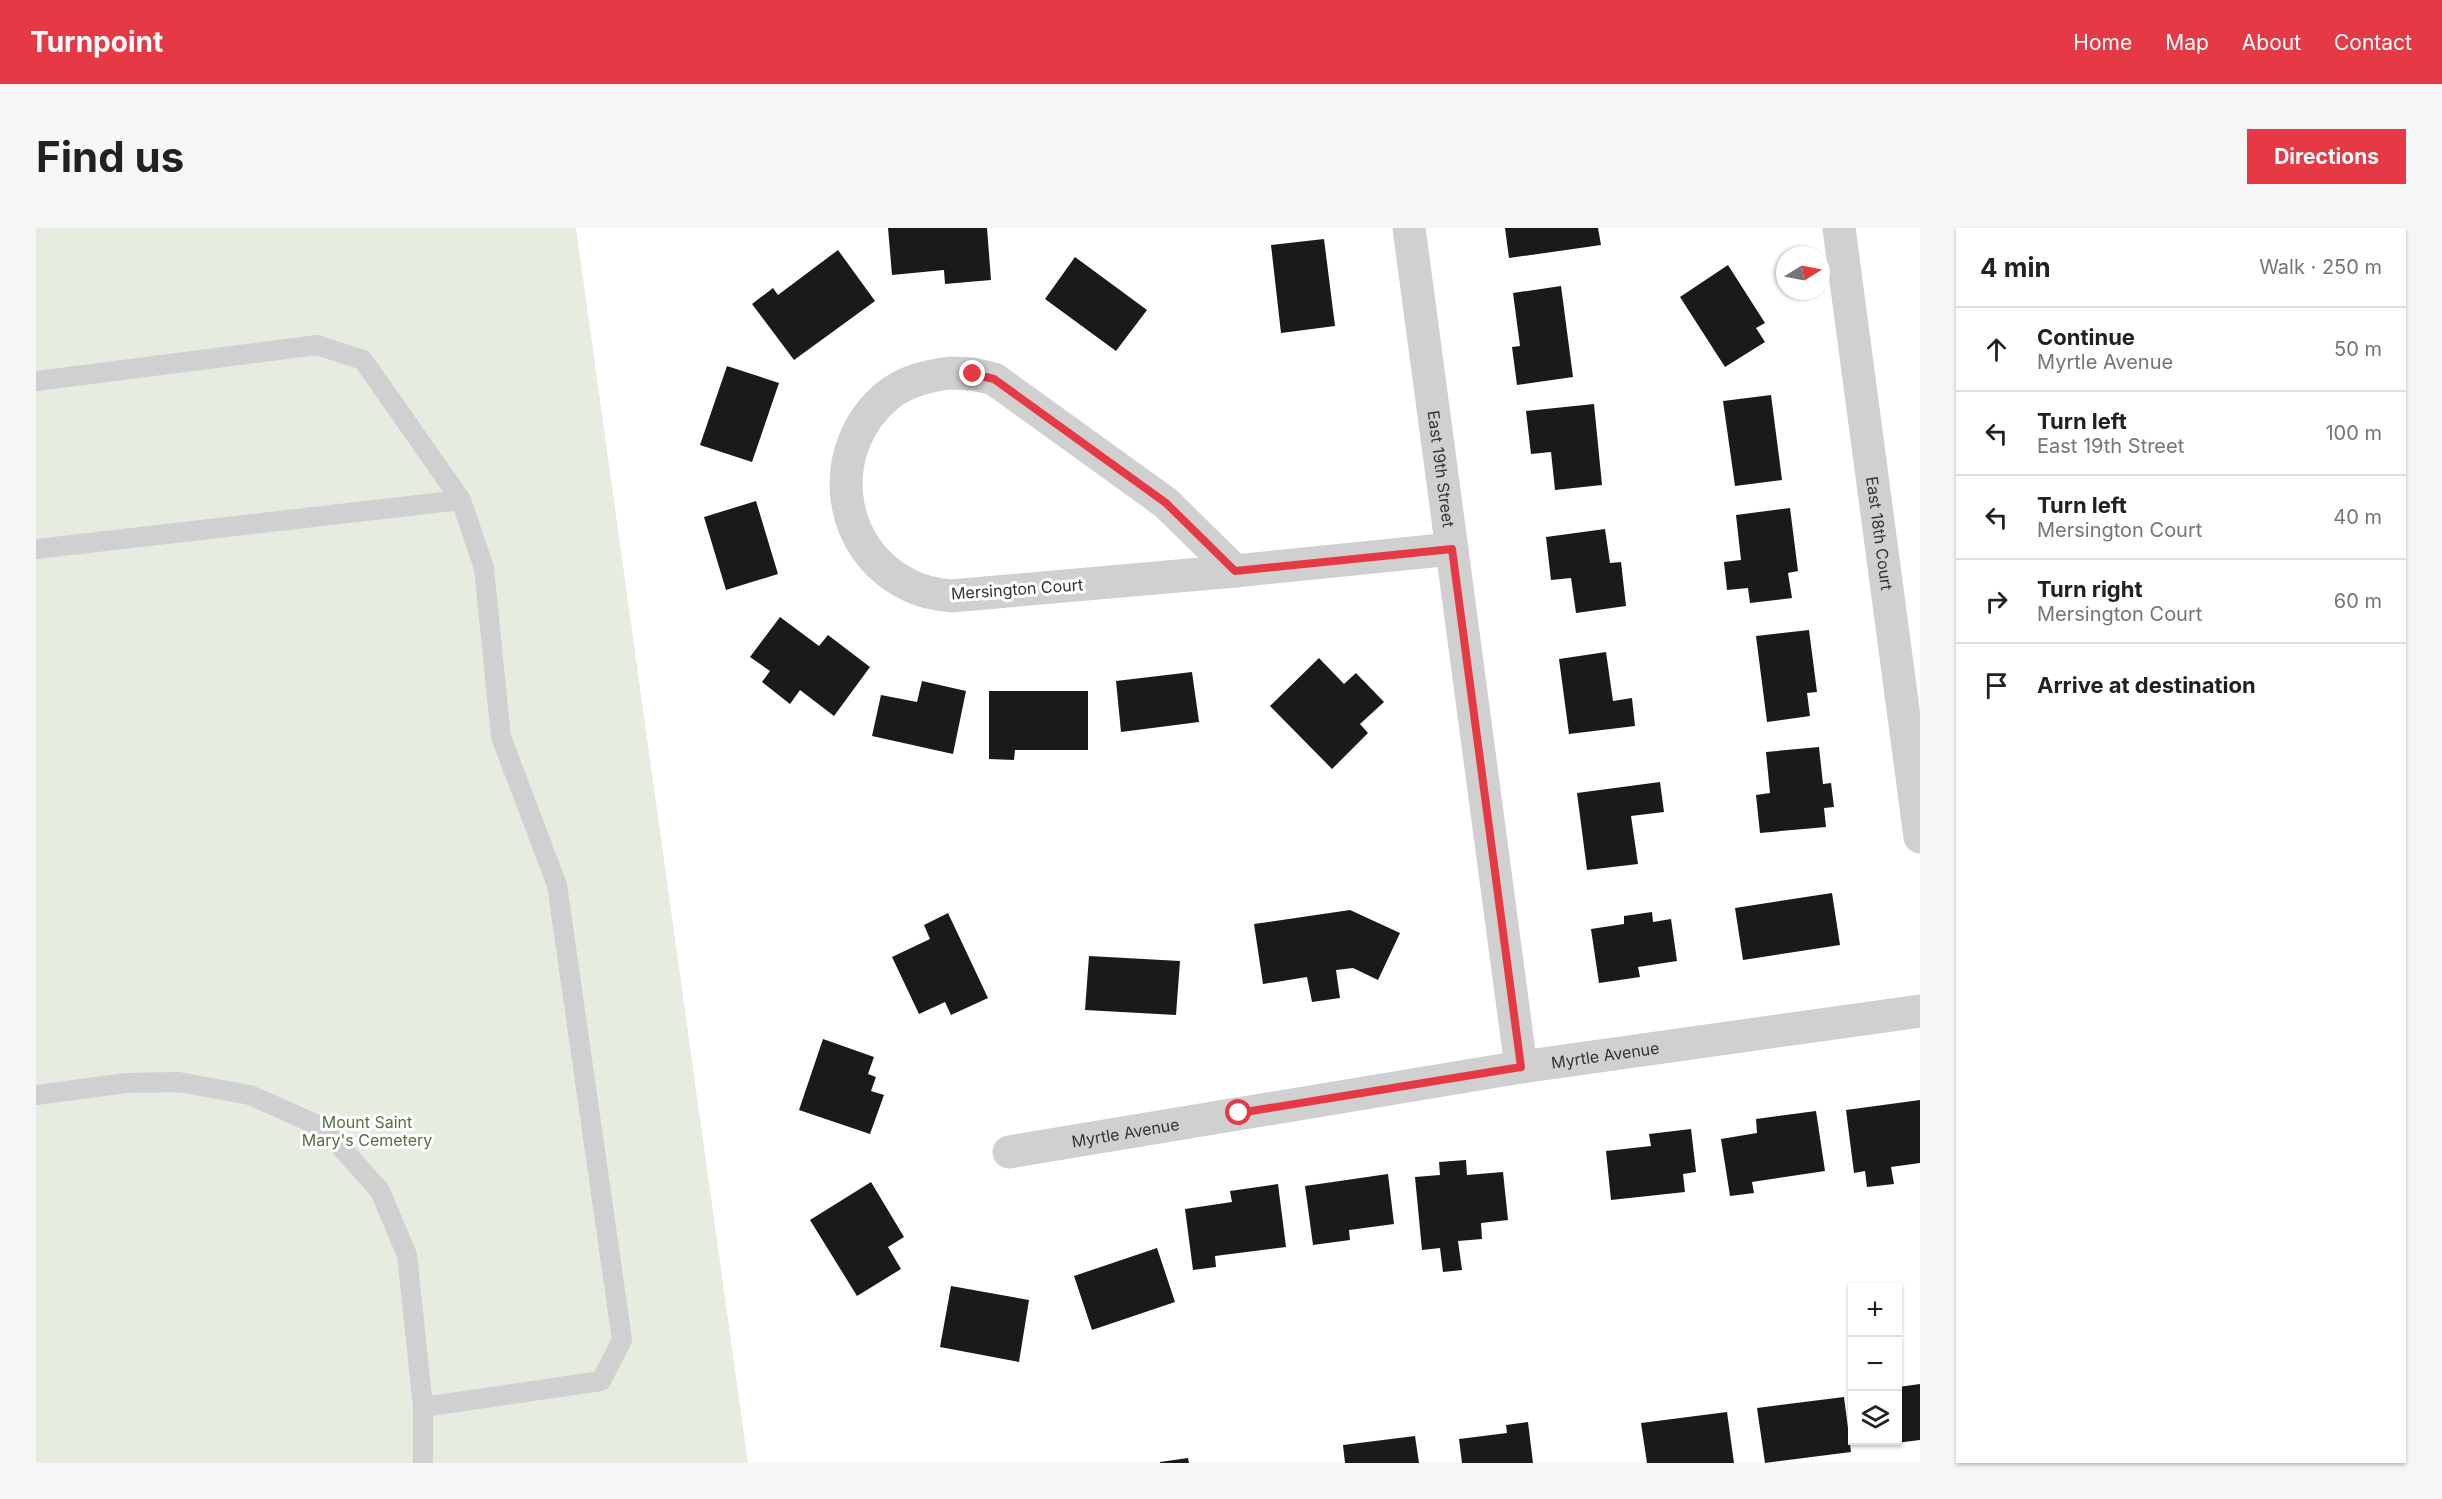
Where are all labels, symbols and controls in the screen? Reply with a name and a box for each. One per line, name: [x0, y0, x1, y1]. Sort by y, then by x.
text: Turnpoint: [30, 25, 163, 59]
text: Home: [2073, 30, 2132, 55]
text: Map: [2165, 30, 2209, 55]
text: About: [2242, 30, 2301, 55]
text: Contact: [2334, 30, 2412, 55]
button: Directions: [2247, 129, 2406, 184]
text: Find us: [36, 131, 184, 182]
north arrow: [1776, 246, 1830, 300]
text: 4 min: [1980, 252, 2051, 283]
text: Walk · 250 m: [2259, 255, 2382, 279]
text: Continue: [2037, 324, 2135, 350]
icon: ahead: [1980, 333, 2013, 366]
text: 50 m: [2334, 337, 2382, 361]
text: Myrtle Avenue: [2037, 350, 2173, 374]
route end: [959, 360, 985, 386]
text: Turn left: [2037, 408, 2127, 434]
street label: East 19th Street: [1423, 409, 1459, 529]
icon: left: [1980, 417, 2013, 450]
text: 100 m: [2325, 421, 2382, 445]
text: East 19th Street: [2037, 434, 2184, 458]
street label: East 18th Court: [1862, 475, 1897, 591]
text: Turn left: [2037, 492, 2127, 518]
icon: left: [1980, 501, 2013, 534]
text: 40 m: [2333, 505, 2382, 529]
text: Mersington Court: [2037, 518, 2202, 542]
street label: Mersington Court: [950, 574, 1084, 604]
text: Turn right: [2037, 576, 2143, 602]
icon: right: [1980, 585, 2013, 618]
text: 60 m: [2334, 589, 2382, 613]
text: Mersington Court: [2037, 602, 2202, 626]
icon: arrive: [1980, 669, 2013, 702]
text: Arrive at destination: [2037, 672, 2256, 698]
street label: Myrtle Avenue: [1550, 1038, 1661, 1073]
route start: [1225, 1099, 1251, 1125]
park label: Mount Saint Mary's Cemetery: [302, 1112, 432, 1150]
street label: Myrtle Avenue: [1070, 1114, 1181, 1151]
map controls: [1848, 1283, 1902, 1445]
button: +: [1848, 1283, 1902, 1337]
button: −: [1848, 1337, 1902, 1391]
button: layers: [1848, 1391, 1902, 1445]

